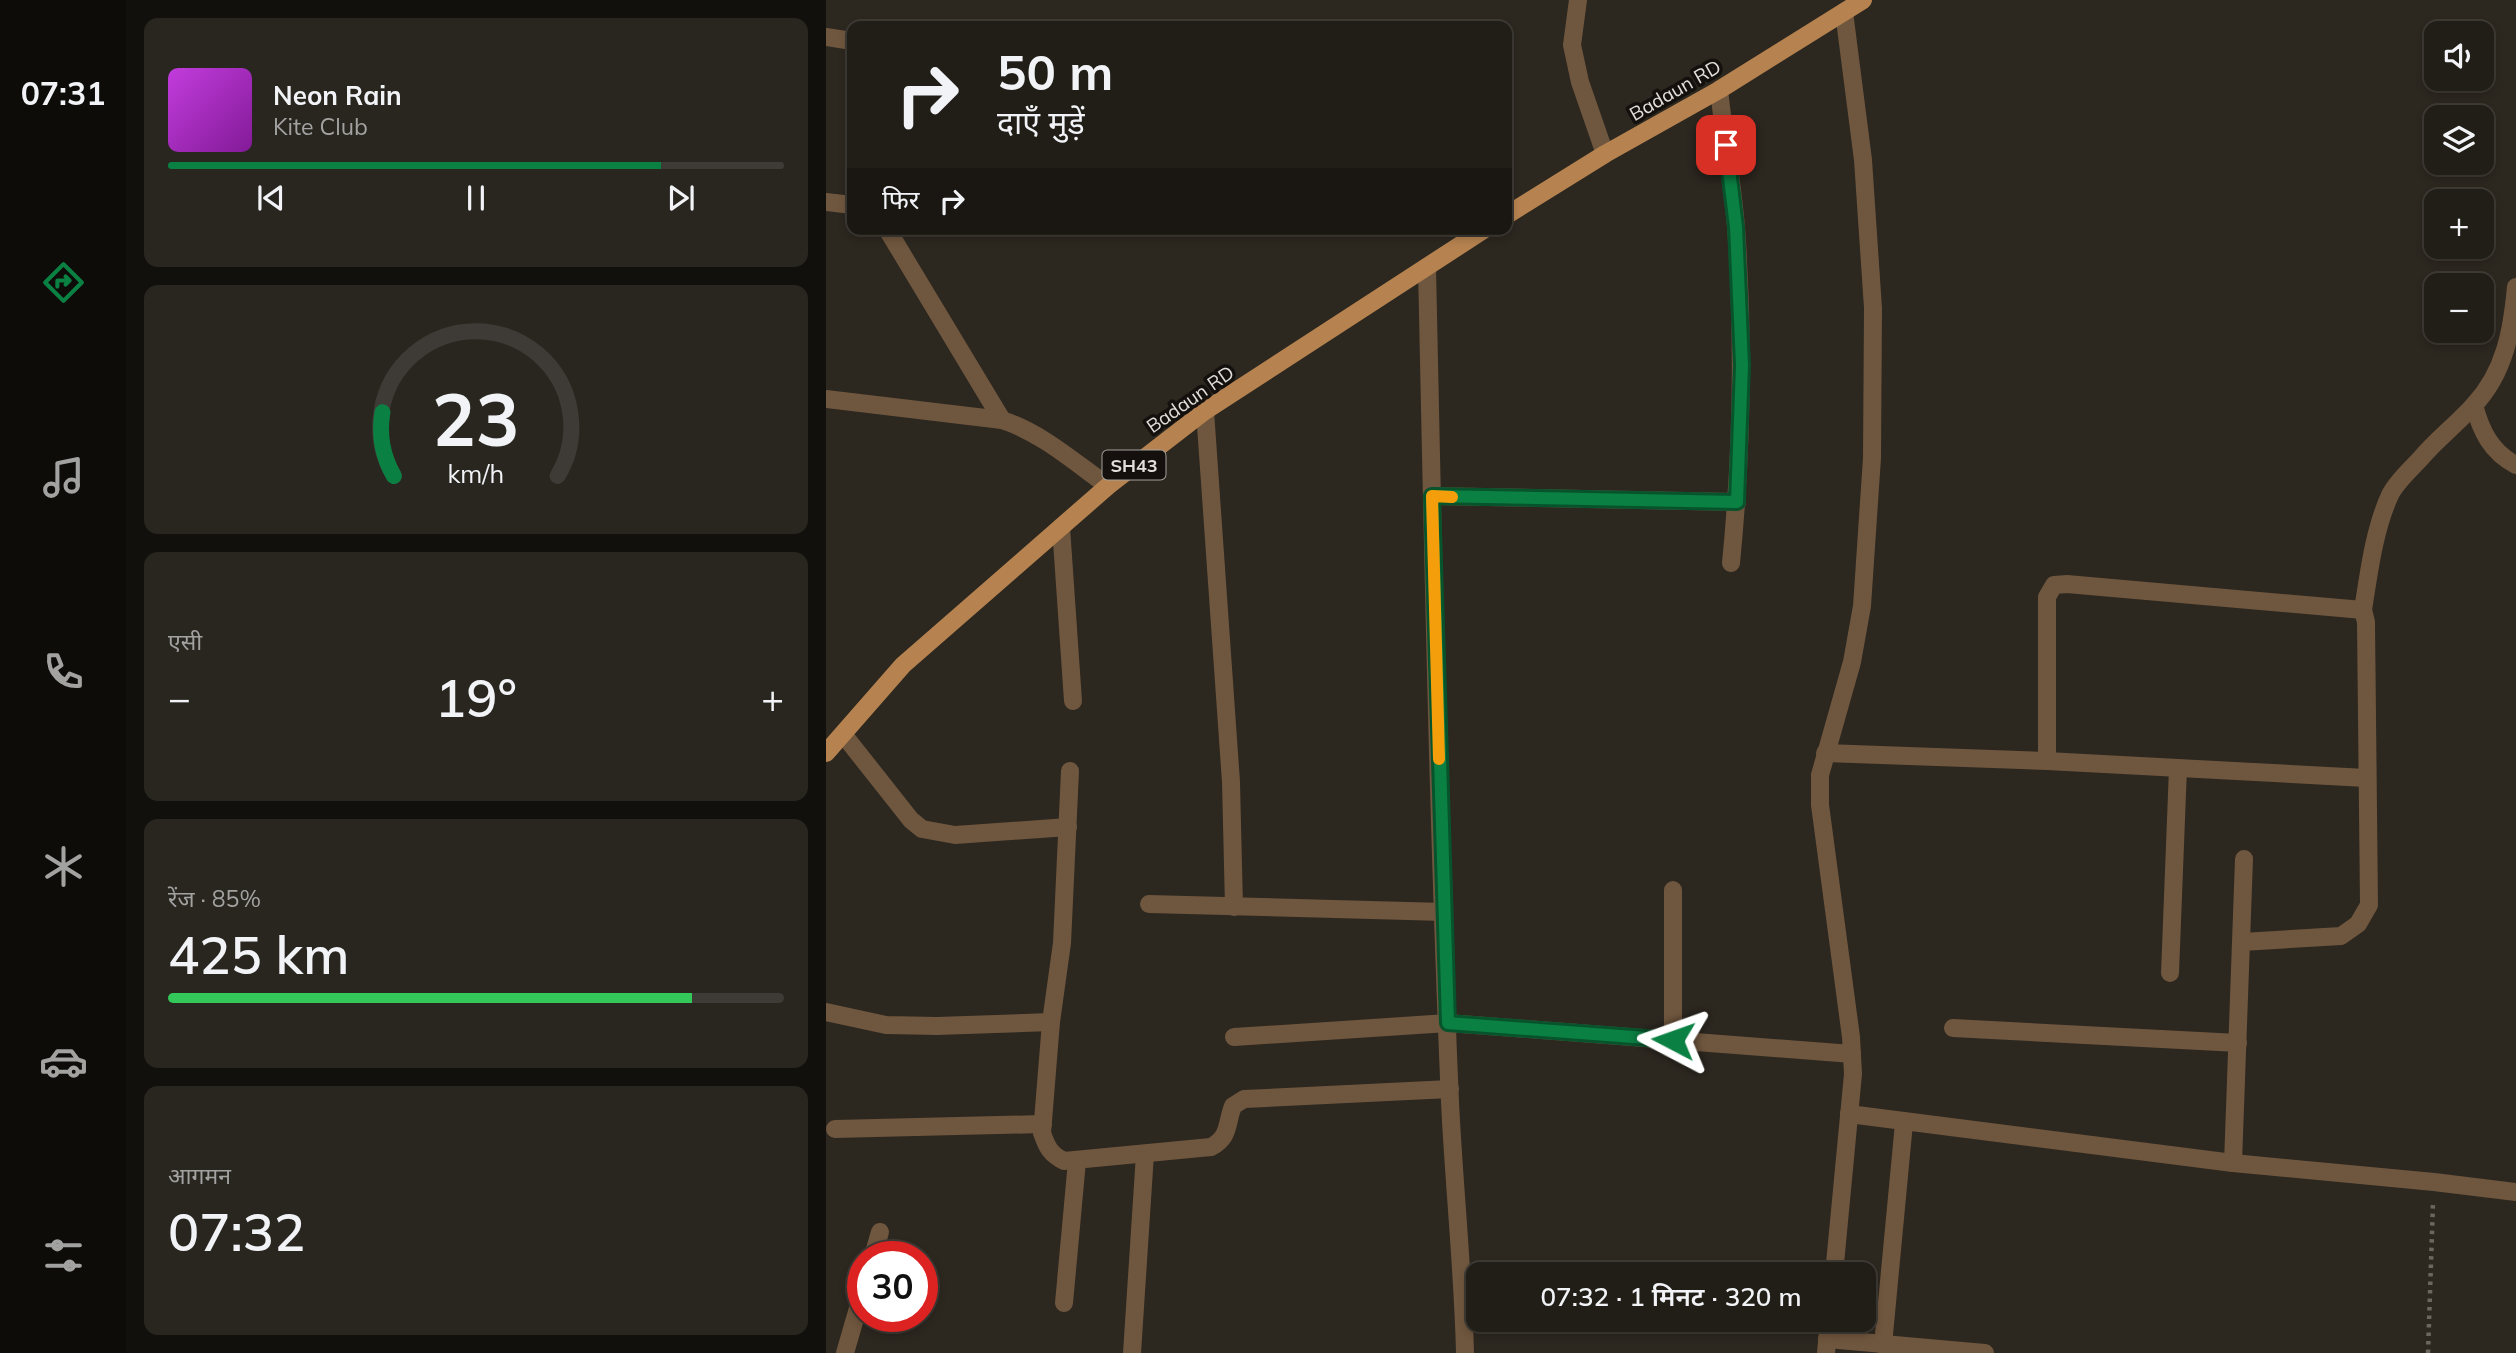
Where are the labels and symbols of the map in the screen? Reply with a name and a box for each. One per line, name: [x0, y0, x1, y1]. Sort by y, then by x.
street label: Badaun RD: [1625, 54, 1725, 126]
pin: [1696, 115, 1756, 175]
street label: Badaun RD: [1142, 360, 1238, 438]
road number: SH43: [1102, 450, 1166, 480]
position arrow: [1636, 1003, 1710, 1077]
speed limit sign: 30: [847, 1241, 938, 1332]

